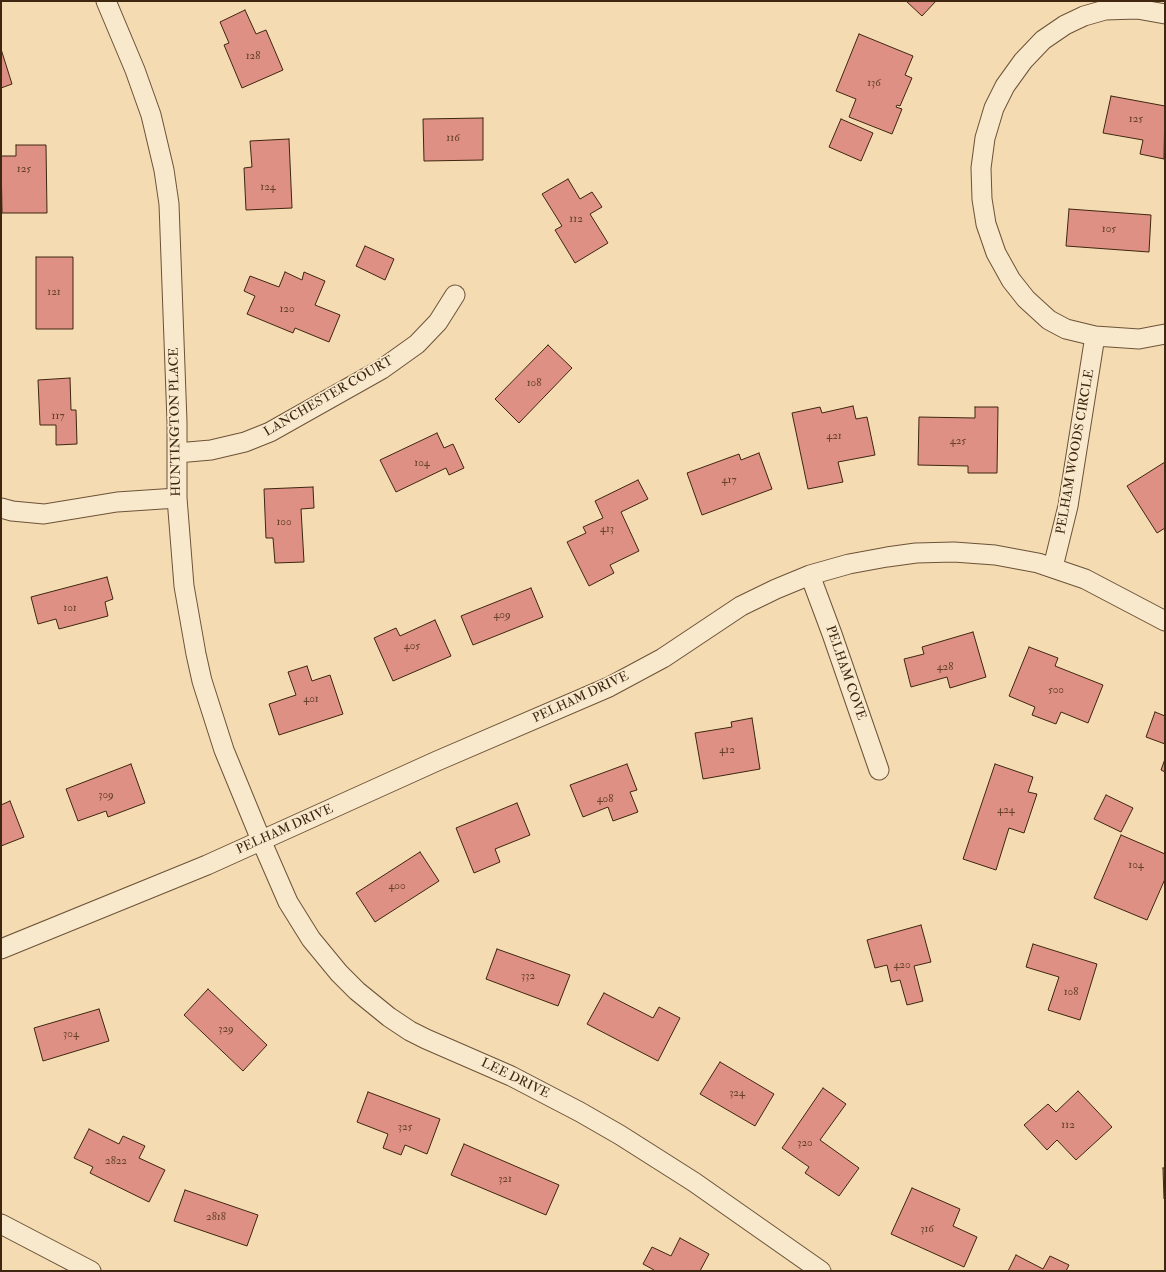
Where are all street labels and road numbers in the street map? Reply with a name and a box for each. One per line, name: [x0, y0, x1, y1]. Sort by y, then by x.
street label: HUNTINGTON PLACE: [167, 347, 185, 497]
street label: LANCHESTER COURT: [262, 354, 396, 440]
street label: PELHAM WOODS CIRCLE: [1054, 368, 1098, 536]
street label: PELHAM COVE: [822, 624, 868, 722]
street label: PELHAM DRIVE: [531, 669, 631, 727]
street label: PELHAM DRIVE: [234, 802, 336, 858]
street label: LEE DRIVE: [478, 1056, 552, 1102]

